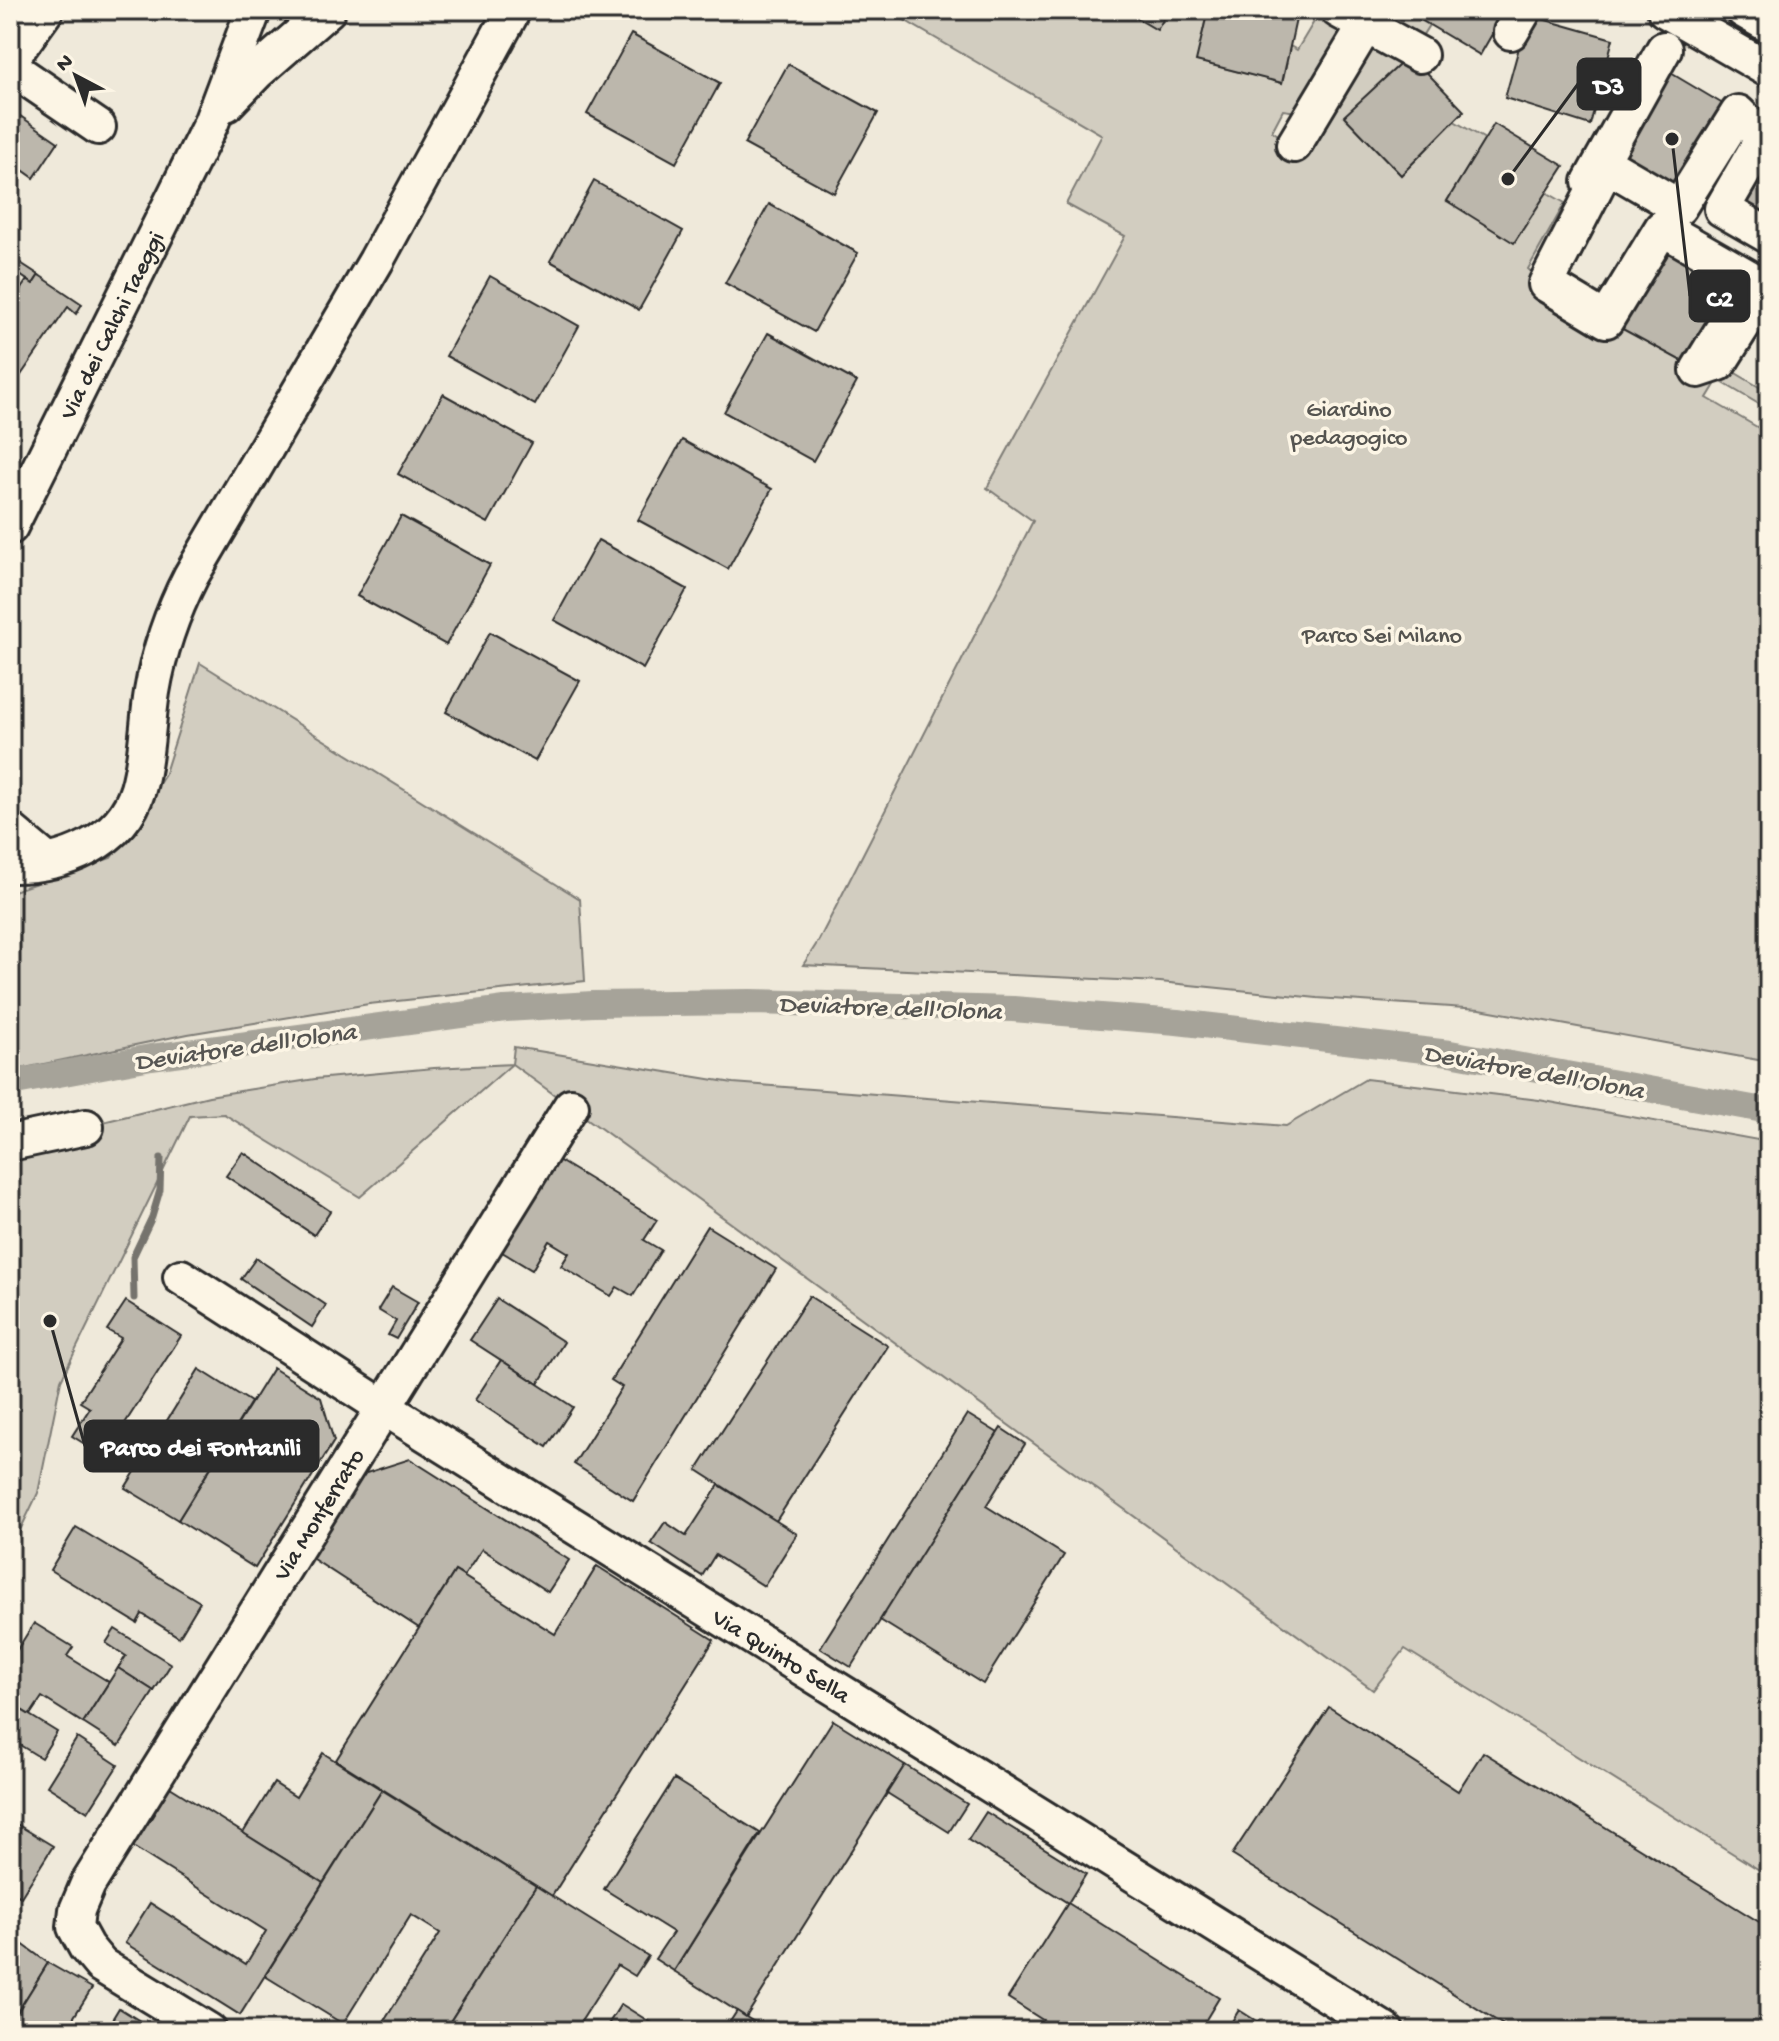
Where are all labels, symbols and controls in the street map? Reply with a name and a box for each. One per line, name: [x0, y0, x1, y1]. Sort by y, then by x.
north arrow: [36, 36, 116, 116]
text: N: [52, 49, 79, 78]
callout: D3: [1578, 59, 1640, 109]
text: D3: [1592, 74, 1624, 105]
street label: Via dei Calchi Taeggi: [55, 228, 173, 426]
callout: C2: [1690, 271, 1749, 321]
text: C2: [1707, 286, 1734, 317]
park label: Giardino pedagogico: [1289, 397, 1408, 454]
park label: Parco Sei Milano: [1301, 623, 1462, 652]
water label: Deviatore dell'Olona: [778, 991, 1003, 1030]
water label: Deviatore dell'Olona: [133, 1018, 360, 1080]
water label: Deviatore dell'Olona: [1421, 1040, 1647, 1109]
callout: Parco dei Fontanili: [85, 1421, 318, 1471]
text: Parco dei Fontanili: [99, 1435, 301, 1466]
street label: Via Monferrato: [268, 1444, 373, 1588]
street label: Via Quinto Sella: [705, 1604, 855, 1712]

